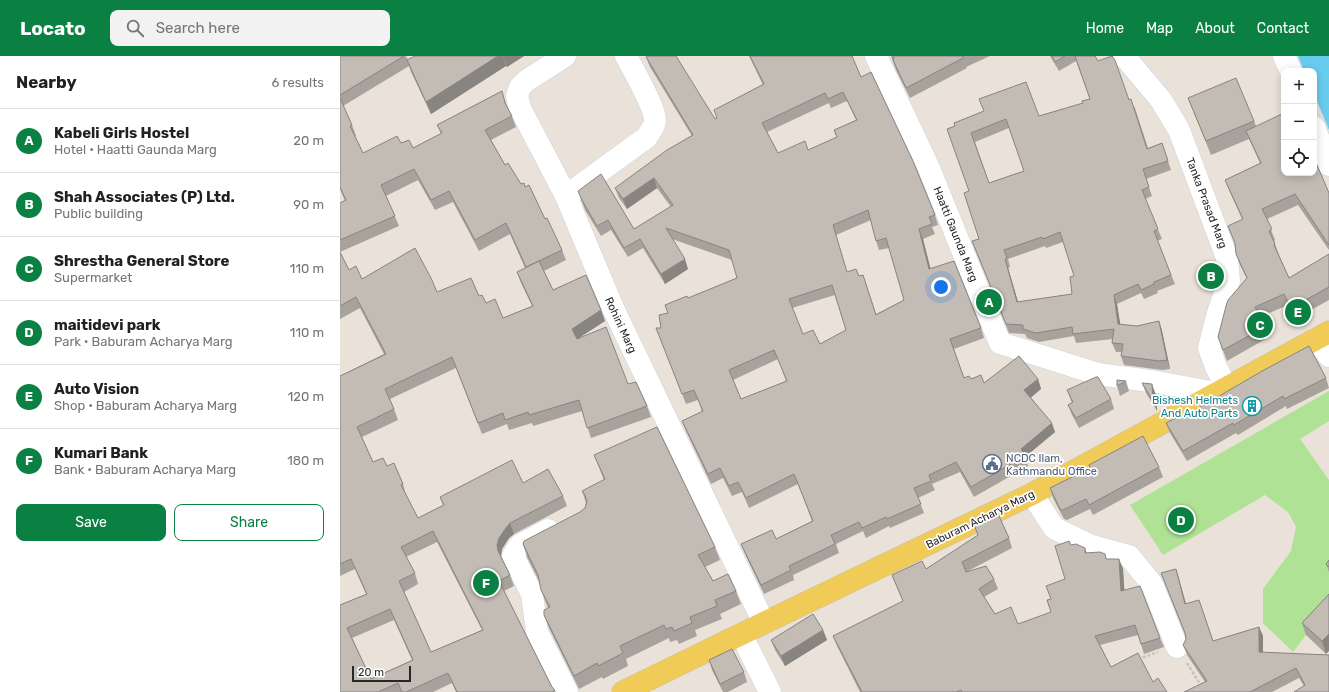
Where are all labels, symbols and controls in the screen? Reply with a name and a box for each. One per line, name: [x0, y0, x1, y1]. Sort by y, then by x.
search box: [110, 10, 390, 46]
text: Locato: [20, 17, 86, 40]
icon: search: [124, 17, 146, 39]
text: Search here: [156, 19, 240, 37]
text: Home: [1086, 20, 1124, 37]
text: Map: [1146, 20, 1173, 37]
text: About: [1195, 20, 1235, 37]
text: Contact: [1257, 20, 1309, 37]
map controls: [1281, 68, 1317, 176]
button: +: [1281, 68, 1317, 104]
text: Nearby: [16, 72, 77, 92]
text: 6 results: [272, 75, 324, 90]
button: −: [1281, 104, 1317, 140]
text: Kabeli Girls Hostel: [54, 124, 189, 142]
text: A: [24, 133, 34, 148]
text: 20 m: [293, 133, 324, 148]
button: locate: [1281, 140, 1317, 176]
text: Hotel · Haatti Gaunda Marg: [54, 142, 217, 157]
street label: Tanka Prasad Marg: [1183, 156, 1230, 250]
street label: Haatti Gaunda Marg: [930, 185, 981, 284]
text: Shah Associates (P) Ltd.: [54, 188, 235, 206]
text: B: [24, 197, 34, 212]
text: 90 m: [293, 197, 324, 212]
text: Public building: [54, 206, 143, 221]
text: Shrestha General Store: [54, 252, 229, 270]
text: C: [24, 261, 34, 276]
text: 110 m: [290, 261, 324, 276]
pin: B: [1198, 261, 1224, 291]
text: Supermarket: [54, 270, 132, 285]
your location: [931, 277, 951, 297]
pin: A: [976, 287, 1002, 317]
street label: Rohini Marg: [602, 295, 639, 355]
pin: E: [1285, 297, 1311, 327]
pin: C: [1247, 310, 1273, 340]
text: maitidevi park: [54, 316, 161, 334]
text: D: [24, 325, 34, 340]
text: 110 m: [290, 325, 324, 340]
text: Park · Baburam Acharya Marg: [54, 334, 233, 349]
text: Auto Vision: [54, 380, 139, 398]
text: E: [25, 389, 33, 404]
text: 120 m: [288, 389, 324, 404]
place label: Bishesh Helmets And Auto Parts: [1152, 394, 1238, 420]
building icon: Bishesh Helmets And Auto Parts: [1241, 395, 1263, 417]
text: Shop · Baburam Acharya Marg: [54, 398, 237, 413]
text: Kumari Bank: [54, 444, 148, 462]
place label: NCDC Ilam, Kathmandu Office: [1006, 452, 1097, 478]
text: F: [25, 453, 33, 468]
text: 180 m: [287, 453, 324, 468]
public building icon: NCDC Ilam, Kathmandu Office: [981, 453, 1003, 475]
text: Bank · Baburam Acharya Marg: [54, 462, 236, 477]
street label: Baburam Acharya Marg: [924, 487, 1037, 551]
button: Save: [16, 504, 166, 541]
button: Share: [174, 504, 324, 541]
pin: D: [1168, 505, 1194, 535]
pin: F: [473, 568, 499, 598]
scale bar: [352, 664, 411, 683]
text: 20 m: [358, 666, 384, 679]

